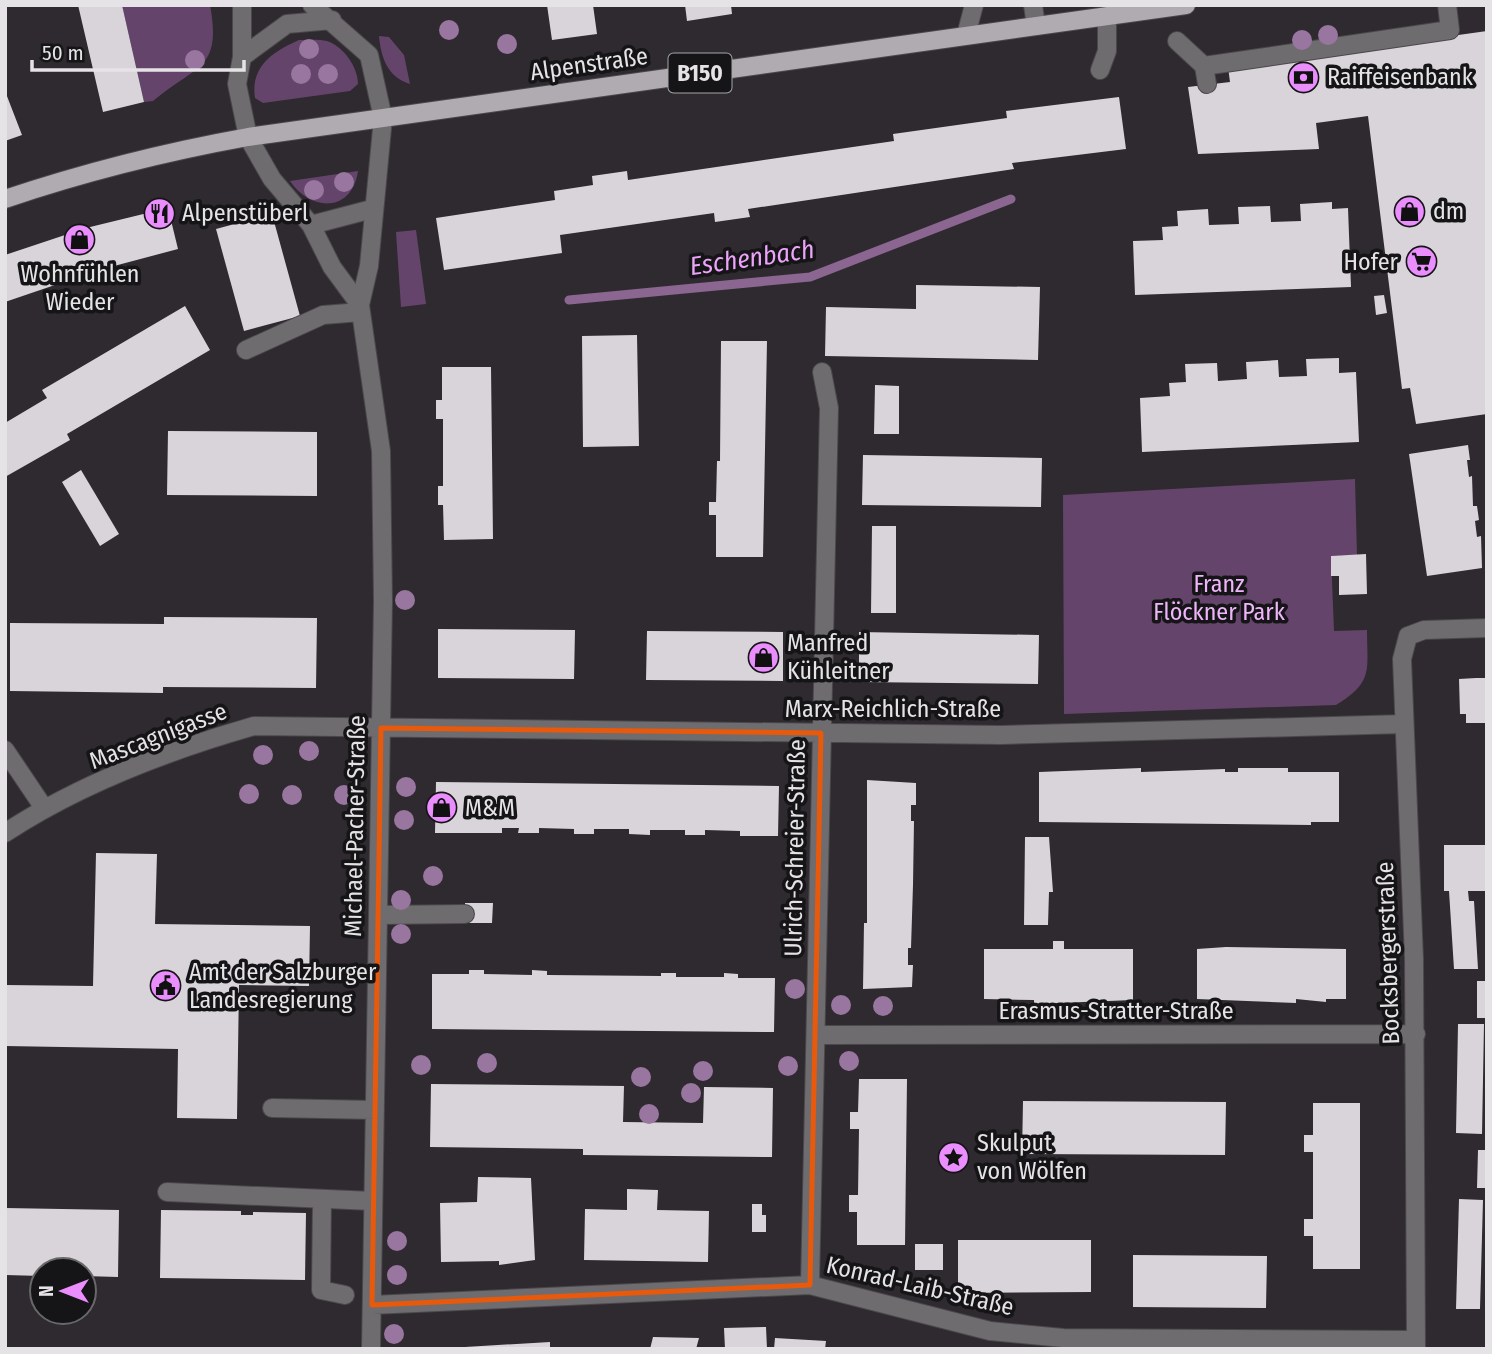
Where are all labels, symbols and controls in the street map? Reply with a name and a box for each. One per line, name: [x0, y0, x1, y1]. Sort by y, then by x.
scale bar: [32, 28, 243, 72]
text: 50 m: [42, 40, 84, 66]
street label: Alpenstraße: [528, 42, 650, 86]
road number: B150: [668, 54, 732, 92]
bank icon: Raiffeisenbank: [1287, 60, 1321, 94]
place label: Raiffeisenbank: [1327, 63, 1474, 91]
shop icon: dm: [1393, 194, 1427, 228]
restaurant icon: Alpenstüberl: [142, 196, 176, 230]
place label: dm: [1433, 197, 1464, 225]
place label: Alpenstüberl: [182, 199, 308, 227]
shop icon: Wohnfühlen Wieder: [63, 223, 97, 257]
water label: Eschenbach: [688, 234, 816, 282]
supermarket icon: Hofer: [1404, 245, 1438, 279]
place label: Hofer: [1343, 248, 1399, 276]
place label: Wohnfühlen Wieder: [21, 260, 139, 316]
park label: Franz Flöckner Park: [1153, 570, 1286, 626]
place label: Manfred Kühleitner: [787, 629, 890, 685]
shop icon: Manfred Kühleitner: [747, 640, 781, 674]
street label: Marx-Reichlich-Straße: [785, 695, 1001, 723]
street label: Mascagnigasse: [85, 697, 231, 775]
street label: Michael-Pacher-Straße: [339, 715, 371, 937]
street label: Ulrich-Schreier-Straße: [779, 739, 811, 957]
shop icon: M&M: [425, 791, 459, 825]
place label: M&M: [465, 794, 515, 822]
street label: Bocksbergerstraße: [1371, 861, 1405, 1045]
place label: Amt der Salzburger Landesregierung: [189, 958, 377, 1014]
public building icon: Amt der Salzburger Landesregierung: [149, 969, 183, 1003]
street label: Erasmus-Stratter-Straße: [998, 997, 1234, 1025]
place label: Skulput von Wölfen: [977, 1129, 1087, 1185]
place icon: Skulput von Wölfen: [937, 1140, 971, 1174]
street label: Konrad-Laib-Straße: [824, 1251, 1016, 1321]
north arrow: [28, 1256, 98, 1326]
text: N: [35, 1285, 58, 1297]

